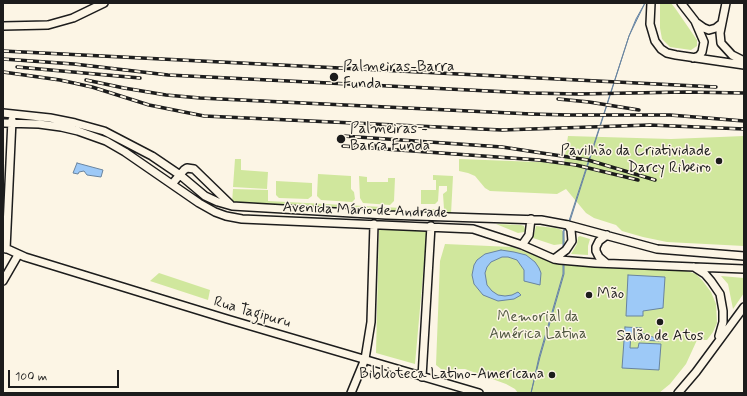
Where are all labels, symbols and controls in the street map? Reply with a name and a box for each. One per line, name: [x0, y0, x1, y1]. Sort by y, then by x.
place label: Palmeiras-Barra Funda: [343, 59, 454, 94]
marker: Palmeiras-Barra Funda: [328, 71, 340, 83]
place label: Palmeiras - Barra Funda: [350, 121, 430, 156]
marker: Palmeiras - Barra Funda: [335, 133, 347, 145]
place label: Pavilhão da Criatividade Darcy Ribeiro: [560, 143, 711, 178]
marker: Pavilhão da Criatividade Darcy Ribeiro: [714, 156, 724, 166]
street label: Avenida Mário de Andrade: [282, 199, 448, 223]
place label: Mão: [597, 286, 624, 304]
marker: Mão: [584, 290, 594, 300]
street label: Rua Tagipuru: [211, 293, 293, 333]
park label: Memorial da América Latina: [489, 309, 587, 344]
marker: Salão de Atos: [655, 317, 665, 327]
place label: Salão de Atos: [617, 328, 703, 346]
scale bar: [10, 362, 121, 388]
place label: Biblioteca Latino-Americana: [359, 366, 544, 384]
text: 100 m: [15, 369, 47, 385]
marker: Biblioteca Latino-Americana: [547, 370, 557, 380]

